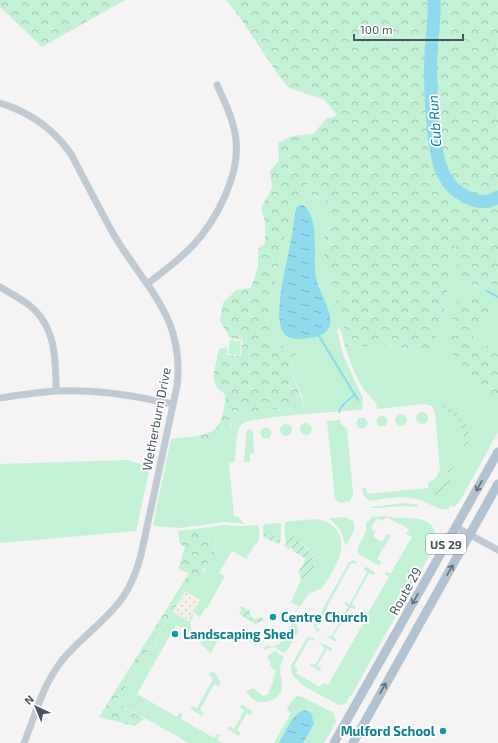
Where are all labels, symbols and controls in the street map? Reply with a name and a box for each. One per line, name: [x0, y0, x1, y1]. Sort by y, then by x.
scale bar: [354, 16, 463, 42]
text: 100 m: [360, 22, 392, 36]
water label: Cub Run: [424, 95, 444, 147]
street label: Wetherburn Drive: [138, 366, 174, 472]
one-way arrow: [475, 480, 482, 492]
road number: US 29: [426, 534, 466, 554]
street label: Route 29: [385, 564, 425, 618]
one-way arrow: [446, 564, 454, 576]
one-way arrow: [411, 593, 419, 605]
place label: Centre Church: [281, 609, 368, 625]
marker: Centre Church: [268, 612, 278, 622]
place label: Landscaping Shed: [183, 626, 294, 642]
marker: Landscaping Shed: [170, 629, 180, 639]
one-way arrow: [380, 682, 388, 694]
north arrow: [16, 687, 56, 727]
text: N: [21, 692, 36, 707]
place label: Mulford School: [341, 723, 436, 739]
marker: Mulford School: [438, 726, 448, 736]

